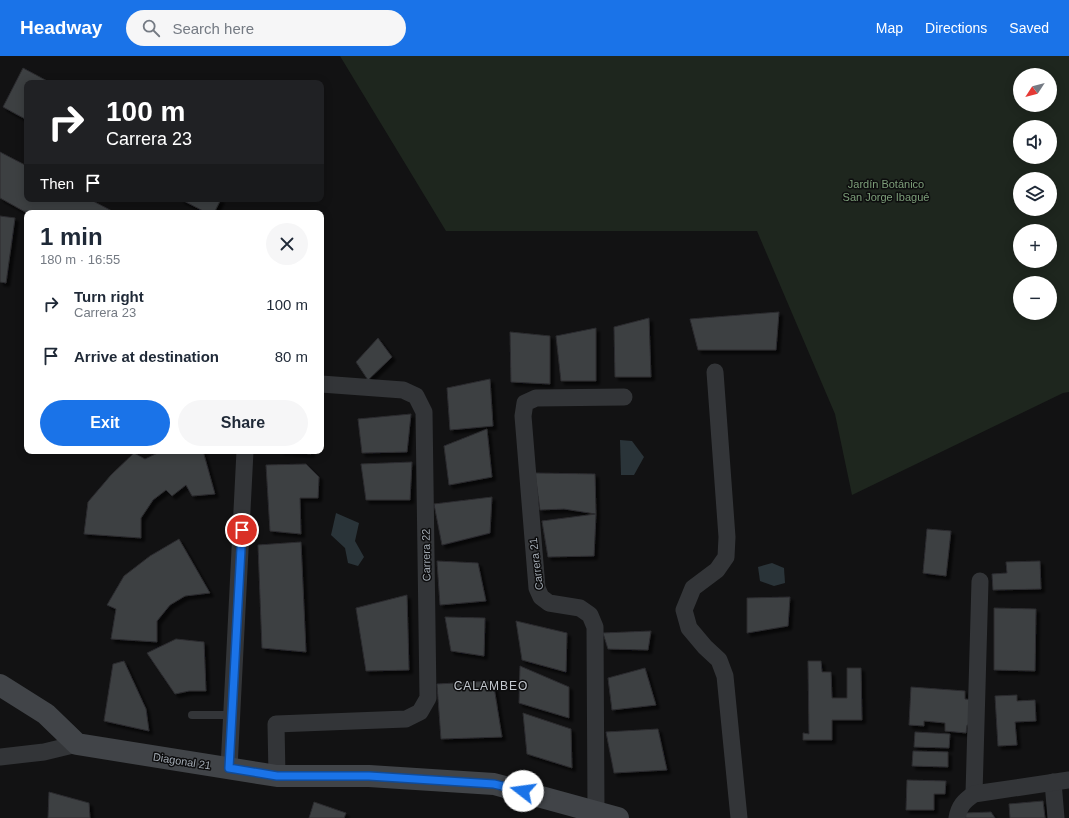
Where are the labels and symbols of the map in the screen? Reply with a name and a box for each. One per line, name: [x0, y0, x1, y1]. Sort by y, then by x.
north arrow: [1013, 68, 1057, 112]
park label: Jardín Botánico San Jorge Ibagué: [843, 178, 929, 203]
pin: [225, 513, 259, 547]
street label: Carrera 22: [420, 529, 432, 581]
street label: Carrera 21: [527, 537, 545, 591]
district label: CALAMBEO: [454, 679, 528, 693]
street label: Diagonal 21: [152, 750, 212, 772]
position arrow: [502, 770, 544, 812]

